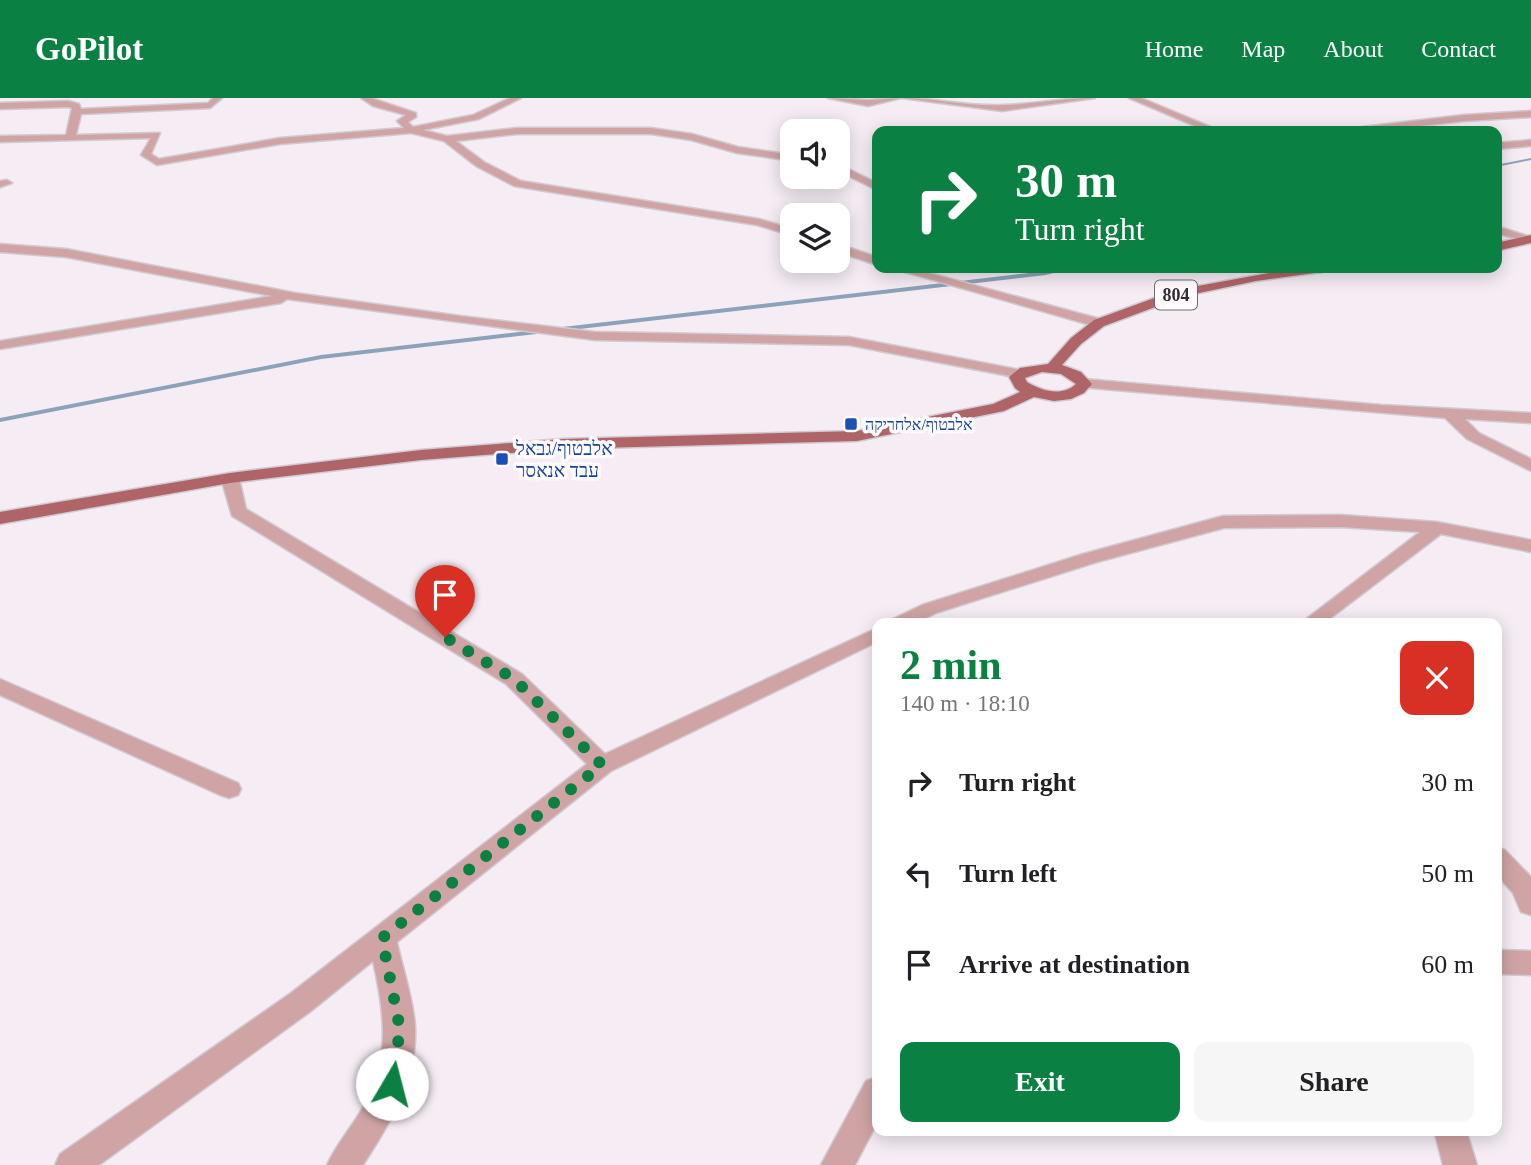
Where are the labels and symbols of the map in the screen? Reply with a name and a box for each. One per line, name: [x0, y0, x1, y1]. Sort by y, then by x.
road number: 804: [1155, 280, 1197, 310]
marker: אלבטוף/אלחריקה: [843, 416, 859, 432]
place label: אלבטוף/אלחריקה: [865, 416, 973, 433]
place label: אלבטוף/גבאל עבד אנאסר: [515, 438, 613, 481]
marker: אלבטוף/גבאל עבד אנאסר: [494, 451, 510, 467]
pin: [415, 565, 475, 637]
position arrow: [355, 1047, 429, 1121]

